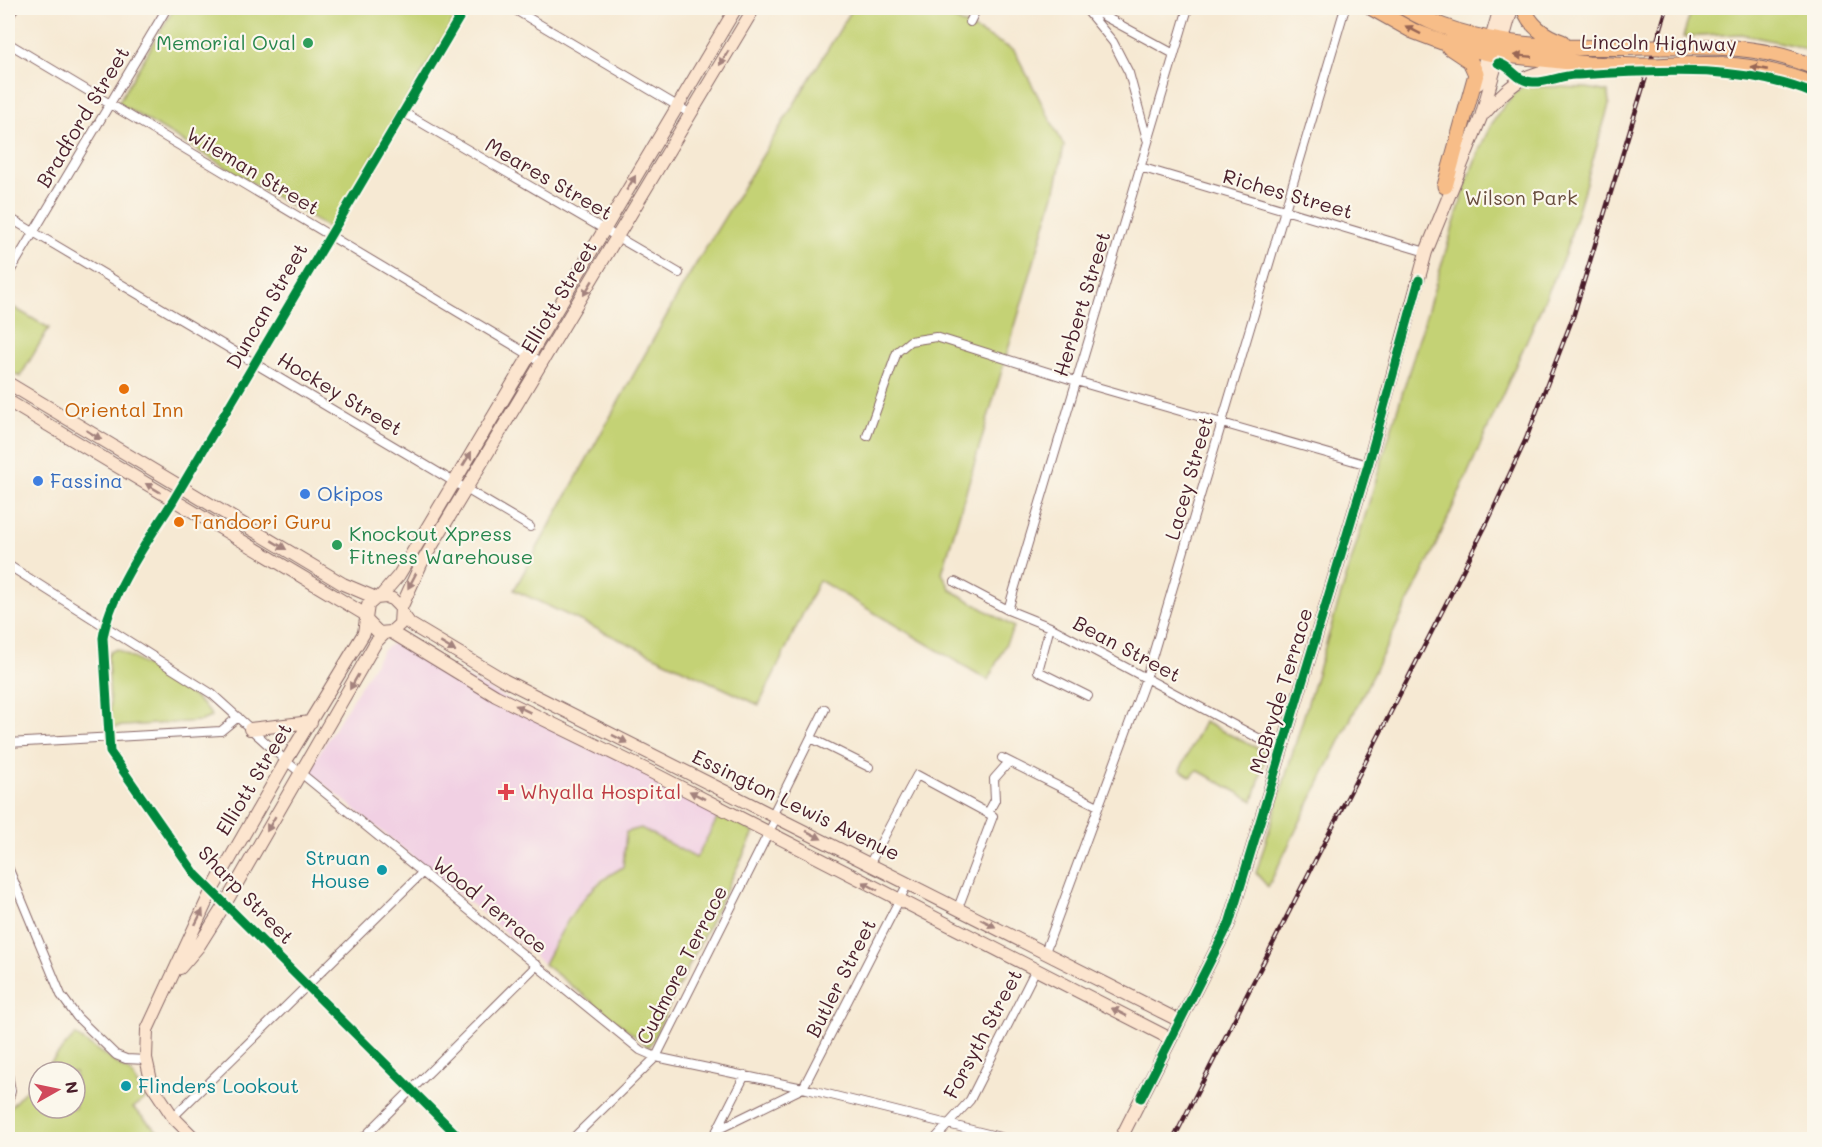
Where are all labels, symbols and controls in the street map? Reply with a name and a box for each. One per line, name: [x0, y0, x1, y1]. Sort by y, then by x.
one-way arrow: [1404, 25, 1421, 34]
street label: Lincoln Highway: [1581, 28, 1737, 56]
place label: Memorial Oval: [156, 29, 296, 55]
marker: Memorial Oval: [301, 36, 315, 50]
street label: Bradford Street: [30, 41, 134, 192]
one-way arrow: [719, 50, 730, 66]
one-way arrow: [1513, 51, 1532, 61]
one-way arrow: [1750, 62, 1768, 72]
street label: Wileman Street: [182, 120, 325, 220]
street label: Meares Street: [481, 131, 618, 225]
street label: Riches Street: [1220, 162, 1356, 224]
one-way arrow: [626, 175, 637, 191]
park label: Wilson Park: [1464, 184, 1578, 210]
street label: Herbert Street: [1047, 228, 1116, 380]
street label: Elliott Street: [514, 235, 602, 358]
street label: Duncan Street: [220, 238, 313, 373]
one-way arrow: [582, 280, 593, 296]
street label: Hockey Street: [273, 346, 408, 441]
marker: Oriental Inn: [117, 382, 131, 396]
place label: Oriental Inn: [64, 396, 184, 422]
street label: Lacey Street: [1158, 413, 1218, 543]
one-way arrow: [86, 429, 102, 440]
one-way arrow: [461, 451, 472, 467]
place label: Fassina: [50, 467, 123, 493]
marker: Fassina: [31, 474, 45, 488]
place label: Okipos: [317, 480, 384, 506]
one-way arrow: [145, 483, 161, 494]
marker: Okipos: [298, 487, 312, 501]
place label: Tandoori Guru: [191, 508, 331, 534]
marker: Tandoori Guru: [172, 515, 186, 529]
place label: Knockout Xpress Fitness Warehouse: [349, 520, 533, 569]
marker: Knockout Xpress Fitness Warehouse: [330, 538, 344, 552]
one-way arrow: [271, 540, 287, 551]
one-way arrow: [408, 573, 417, 590]
street label: McBryde Terrace: [1242, 605, 1318, 777]
street label: Bean Street: [1069, 609, 1186, 687]
one-way arrow: [440, 642, 457, 652]
one-way arrow: [349, 674, 359, 691]
one-way arrow: [514, 704, 531, 714]
street label: Elliott Street: [209, 717, 297, 840]
one-way arrow: [612, 734, 629, 743]
street label: Essington Lewis Avenue: [688, 743, 904, 866]
place label: Whyalla Hospital: [520, 778, 681, 804]
marker: Whyalla Hospital: [497, 783, 515, 801]
one-way arrow: [689, 791, 706, 800]
one-way arrow: [266, 816, 277, 832]
one-way arrow: [805, 830, 822, 840]
street label: Sharp Street: [193, 839, 300, 949]
place label: Struan House: [305, 844, 370, 893]
street label: Wood Terrace: [428, 850, 553, 959]
marker: Struan House: [375, 863, 389, 877]
street label: Cudmore Terrace: [630, 881, 732, 1048]
one-way arrow: [862, 881, 879, 890]
one-way arrow: [195, 908, 204, 925]
street label: Butler Street: [799, 914, 881, 1041]
one-way arrow: [979, 918, 996, 928]
street label: Forsyth Street: [937, 964, 1027, 1103]
one-way arrow: [1111, 1007, 1128, 1017]
north arrow: [27, 1060, 87, 1120]
place label: Flinders Lookout: [138, 1072, 299, 1098]
marker: Flinders Lookout: [119, 1079, 133, 1093]
text: N: [61, 1080, 84, 1095]

